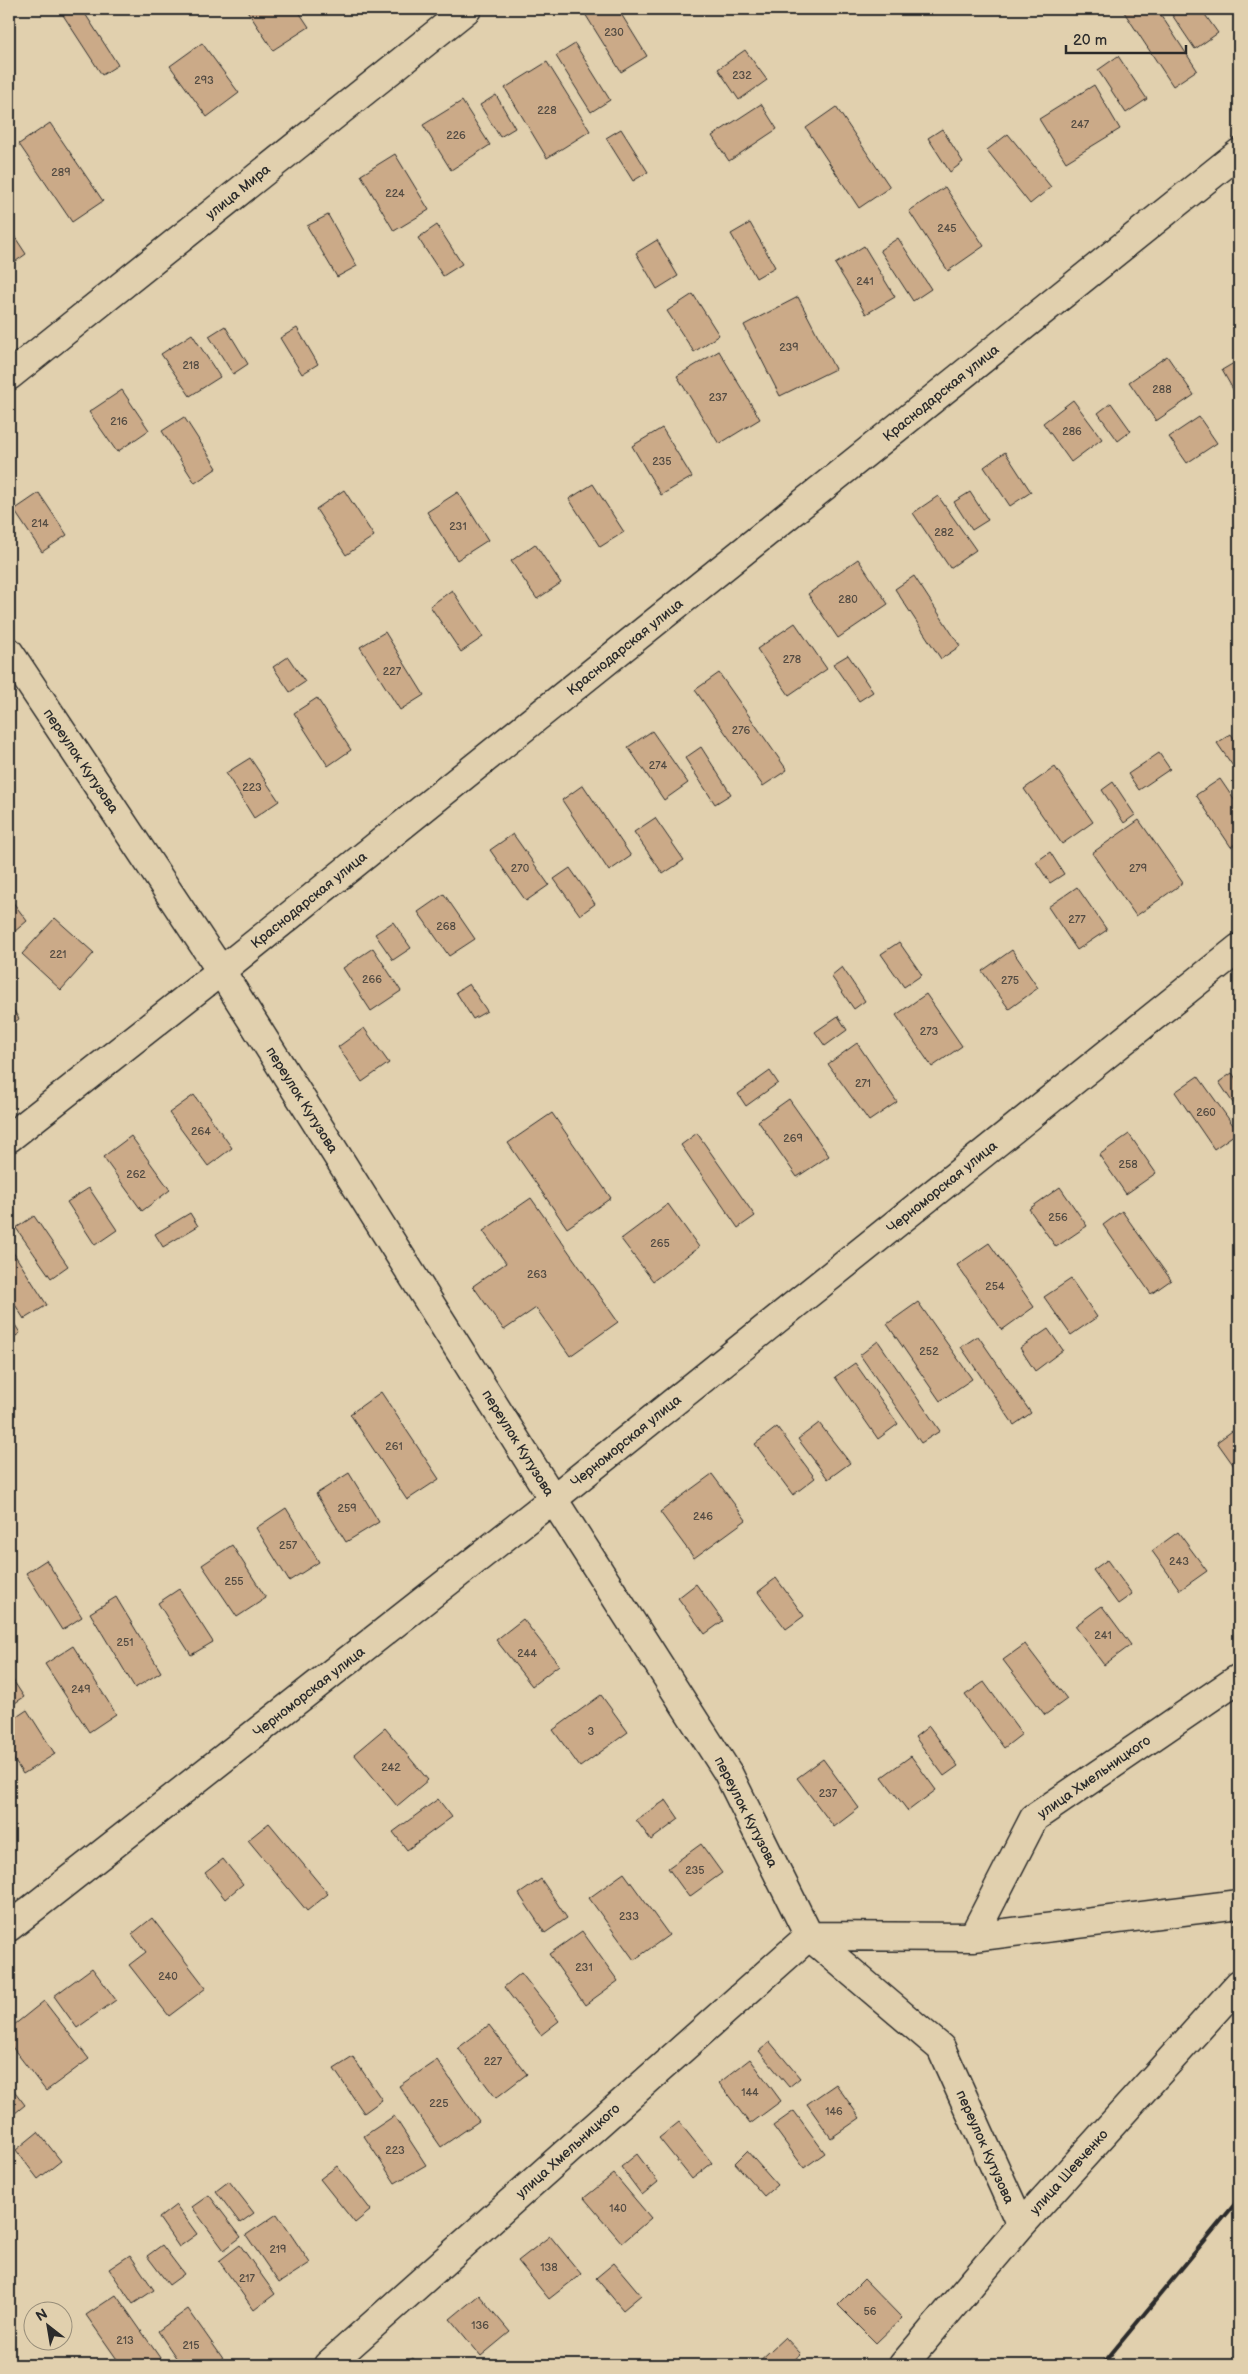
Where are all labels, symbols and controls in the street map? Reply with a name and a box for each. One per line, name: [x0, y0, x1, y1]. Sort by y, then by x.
scale bar: [1066, 22, 1186, 54]
house number: 230: [604, 26, 624, 39]
text: 20 m: [1073, 31, 1107, 50]
house number: 232: [732, 69, 752, 82]
house number: 293: [194, 74, 214, 87]
house number: 228: [537, 104, 557, 117]
house number: 247: [1071, 118, 1090, 131]
house number: 226: [446, 129, 466, 142]
street label: улица Мира: [202, 160, 274, 223]
house number: 289: [51, 166, 71, 179]
house number: 224: [385, 187, 405, 200]
house number: 245: [937, 222, 957, 235]
house number: 241: [856, 275, 874, 288]
house number: 239: [779, 341, 799, 354]
street label: Краснодарская улица: [880, 341, 1003, 445]
house number: 218: [183, 359, 200, 372]
house number: 288: [1152, 383, 1172, 396]
house number: 237: [709, 391, 728, 404]
house number: 216: [110, 415, 128, 428]
house number: 286: [1062, 425, 1082, 438]
house number: 235: [652, 455, 672, 468]
house number: 214: [31, 517, 49, 530]
house number: 231: [449, 520, 467, 533]
house number: 282: [934, 526, 954, 539]
house number: 280: [838, 593, 858, 606]
street label: Краснодарская улица: [564, 595, 687, 699]
house number: 278: [783, 653, 801, 666]
house number: 227: [383, 665, 402, 678]
street label: переулок Кутузова: [40, 705, 123, 817]
house number: 276: [732, 724, 751, 737]
house number: 274: [649, 759, 668, 772]
house number: 223: [242, 781, 262, 794]
street label: Краснодарская улица: [248, 848, 371, 952]
house number: 270: [511, 862, 530, 875]
house number: 279: [1129, 862, 1147, 875]
house number: 277: [1068, 913, 1086, 926]
house number: 268: [436, 920, 456, 933]
house number: 221: [49, 948, 67, 961]
house number: 266: [362, 973, 382, 986]
house number: 275: [1001, 974, 1019, 987]
house number: 273: [920, 1025, 939, 1038]
street label: переулок Кутузова: [262, 1043, 342, 1157]
house number: 271: [855, 1077, 871, 1090]
house number: 260: [1196, 1106, 1216, 1119]
house number: 264: [191, 1125, 211, 1138]
house number: 269: [783, 1132, 803, 1145]
street label: Черноморская улица: [883, 1137, 1001, 1237]
house number: 258: [1118, 1158, 1138, 1171]
house number: 262: [126, 1168, 146, 1181]
house number: 256: [1048, 1211, 1068, 1224]
house number: 265: [650, 1237, 670, 1250]
house number: 263: [527, 1268, 547, 1281]
house number: 254: [985, 1280, 1005, 1293]
house number: 252: [919, 1345, 939, 1358]
street label: переулок Кутузова: [478, 1386, 558, 1500]
street label: Черноморская улица: [567, 1391, 685, 1491]
house number: 261: [385, 1440, 403, 1453]
house number: 259: [337, 1502, 357, 1515]
house number: 246: [693, 1510, 713, 1523]
house number: 257: [279, 1539, 298, 1552]
house number: 243: [1169, 1555, 1189, 1568]
house number: 255: [224, 1575, 244, 1588]
house number: 241: [1094, 1629, 1112, 1642]
house number: 251: [116, 1636, 134, 1649]
street label: Черноморская улица: [250, 1643, 369, 1741]
house number: 244: [517, 1647, 537, 1660]
house number: 249: [71, 1683, 91, 1696]
house number: 3: [588, 1725, 595, 1738]
street label: улица Хмельницкого: [1034, 1732, 1154, 1822]
street label: переулок Кутузова: [711, 1754, 782, 1871]
house number: 242: [381, 1761, 401, 1774]
house number: 237: [819, 1787, 838, 1800]
house number: 235: [685, 1864, 705, 1877]
house number: 233: [619, 1910, 639, 1923]
house number: 231: [575, 1961, 593, 1974]
house number: 240: [158, 1970, 178, 1983]
house number: 227: [484, 2055, 503, 2068]
house number: 144: [741, 2086, 759, 2099]
street label: переулок Кутузова: [952, 2088, 1018, 2207]
house number: 225: [429, 2097, 449, 2110]
street label: улица Хмельницкого: [513, 2100, 623, 2202]
house number: 146: [825, 2105, 843, 2118]
street label: улица Шевченко: [1026, 2126, 1112, 2218]
house number: 223: [385, 2144, 405, 2157]
house number: 140: [609, 2202, 627, 2215]
house number: 219: [270, 2243, 286, 2256]
house number: 138: [540, 2261, 558, 2274]
house number: 217: [239, 2272, 256, 2285]
north arrow: [22, 2302, 72, 2352]
text: N: [33, 2305, 50, 2325]
house number: 56: [863, 2305, 877, 2318]
house number: 136: [471, 2319, 489, 2332]
house number: 213: [116, 2334, 134, 2347]
house number: 215: [183, 2339, 199, 2352]

